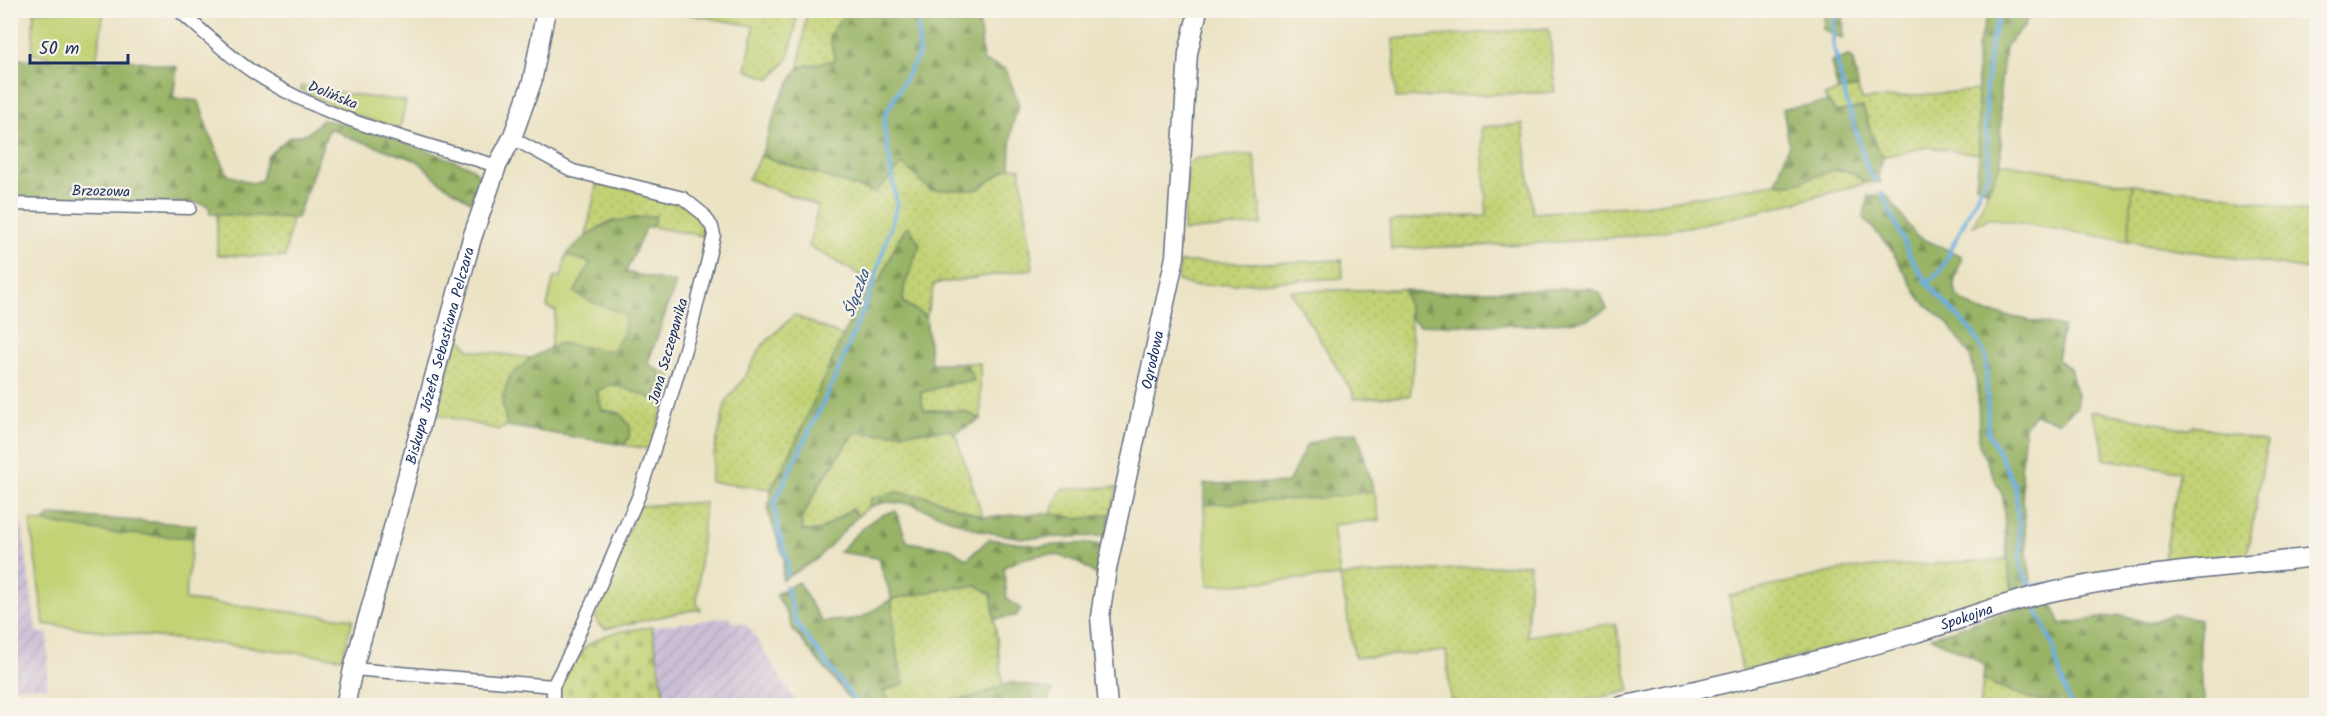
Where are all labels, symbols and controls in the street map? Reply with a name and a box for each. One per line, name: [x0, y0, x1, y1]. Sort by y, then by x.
scale bar: [30, 27, 128, 65]
text: 50 m: [39, 35, 79, 64]
street label: Dolińska: [304, 75, 361, 117]
street label: Brzozowa: [72, 179, 130, 205]
street label: Biskupa Józefa Sebastiana Pelczara: [400, 245, 482, 467]
water label: Ślączka: [837, 265, 878, 321]
street label: Jana Szczepanika: [642, 295, 696, 407]
street label: Ogrodowa: [1136, 328, 1172, 392]
street label: Spokojna: [1937, 598, 1997, 638]

